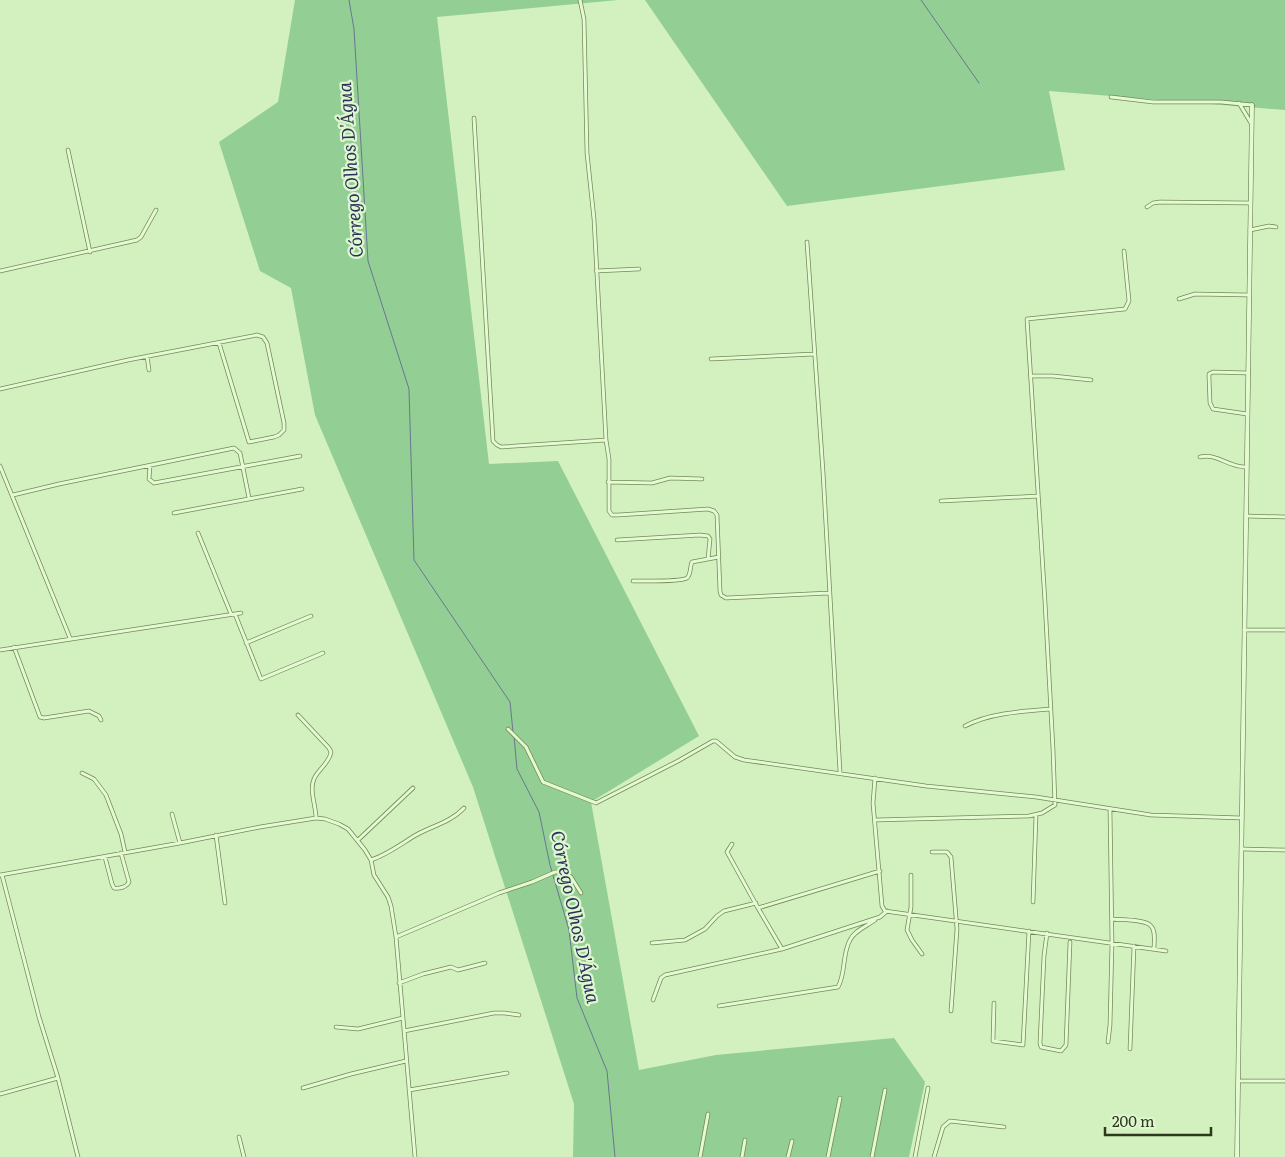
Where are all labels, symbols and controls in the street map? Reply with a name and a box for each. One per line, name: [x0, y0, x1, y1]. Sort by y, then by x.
water label: Córrego Olhos D'Água: [330, 81, 369, 259]
water label: Córrego Olhos D'Água: [545, 828, 608, 1006]
scale bar: [1105, 1104, 1211, 1136]
text: 200 m: [1112, 1109, 1155, 1132]

